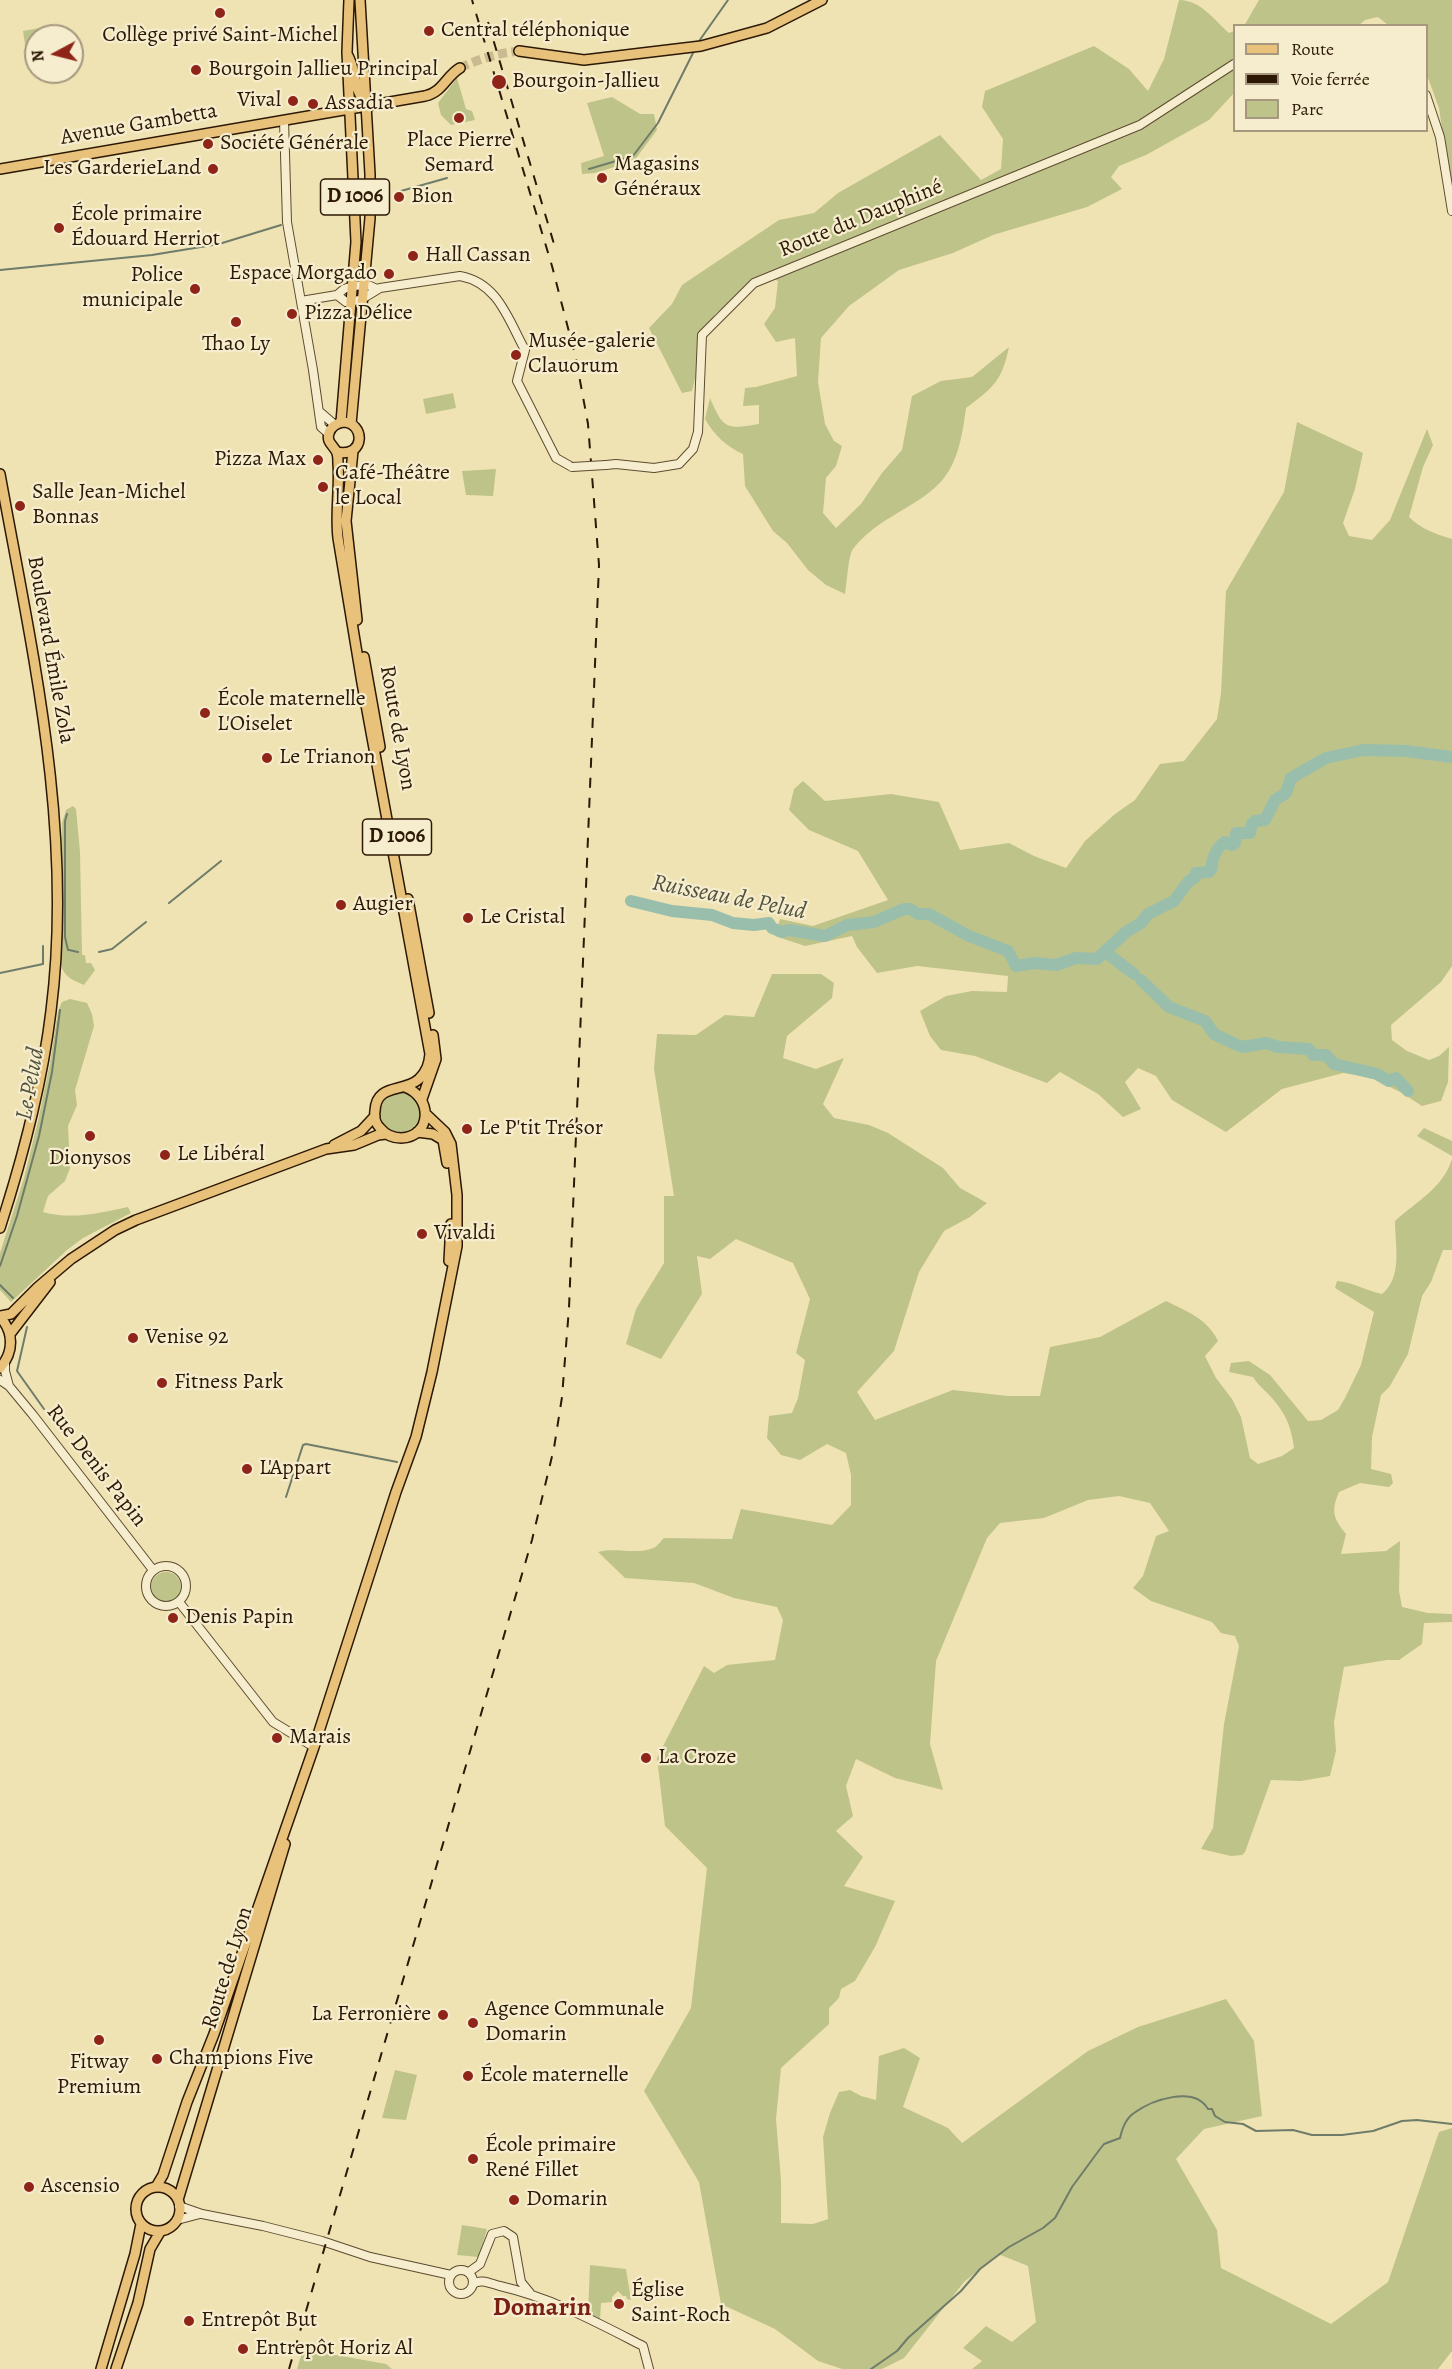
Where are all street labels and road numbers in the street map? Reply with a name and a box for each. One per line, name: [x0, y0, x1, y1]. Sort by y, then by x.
street label: Avenue Gambetta: [59, 98, 219, 152]
street label: Route du Dauphiné: [775, 174, 947, 264]
road number: D 1006: [320, 179, 389, 215]
street label: Boulevard Émile Zola: [20, 554, 80, 746]
street label: Route de Lyon: [373, 663, 421, 793]
road number: D 1006: [362, 819, 432, 855]
street label: Rue Denis Papin: [40, 1400, 152, 1532]
street label: Route de Lyon: [197, 1904, 259, 2032]

